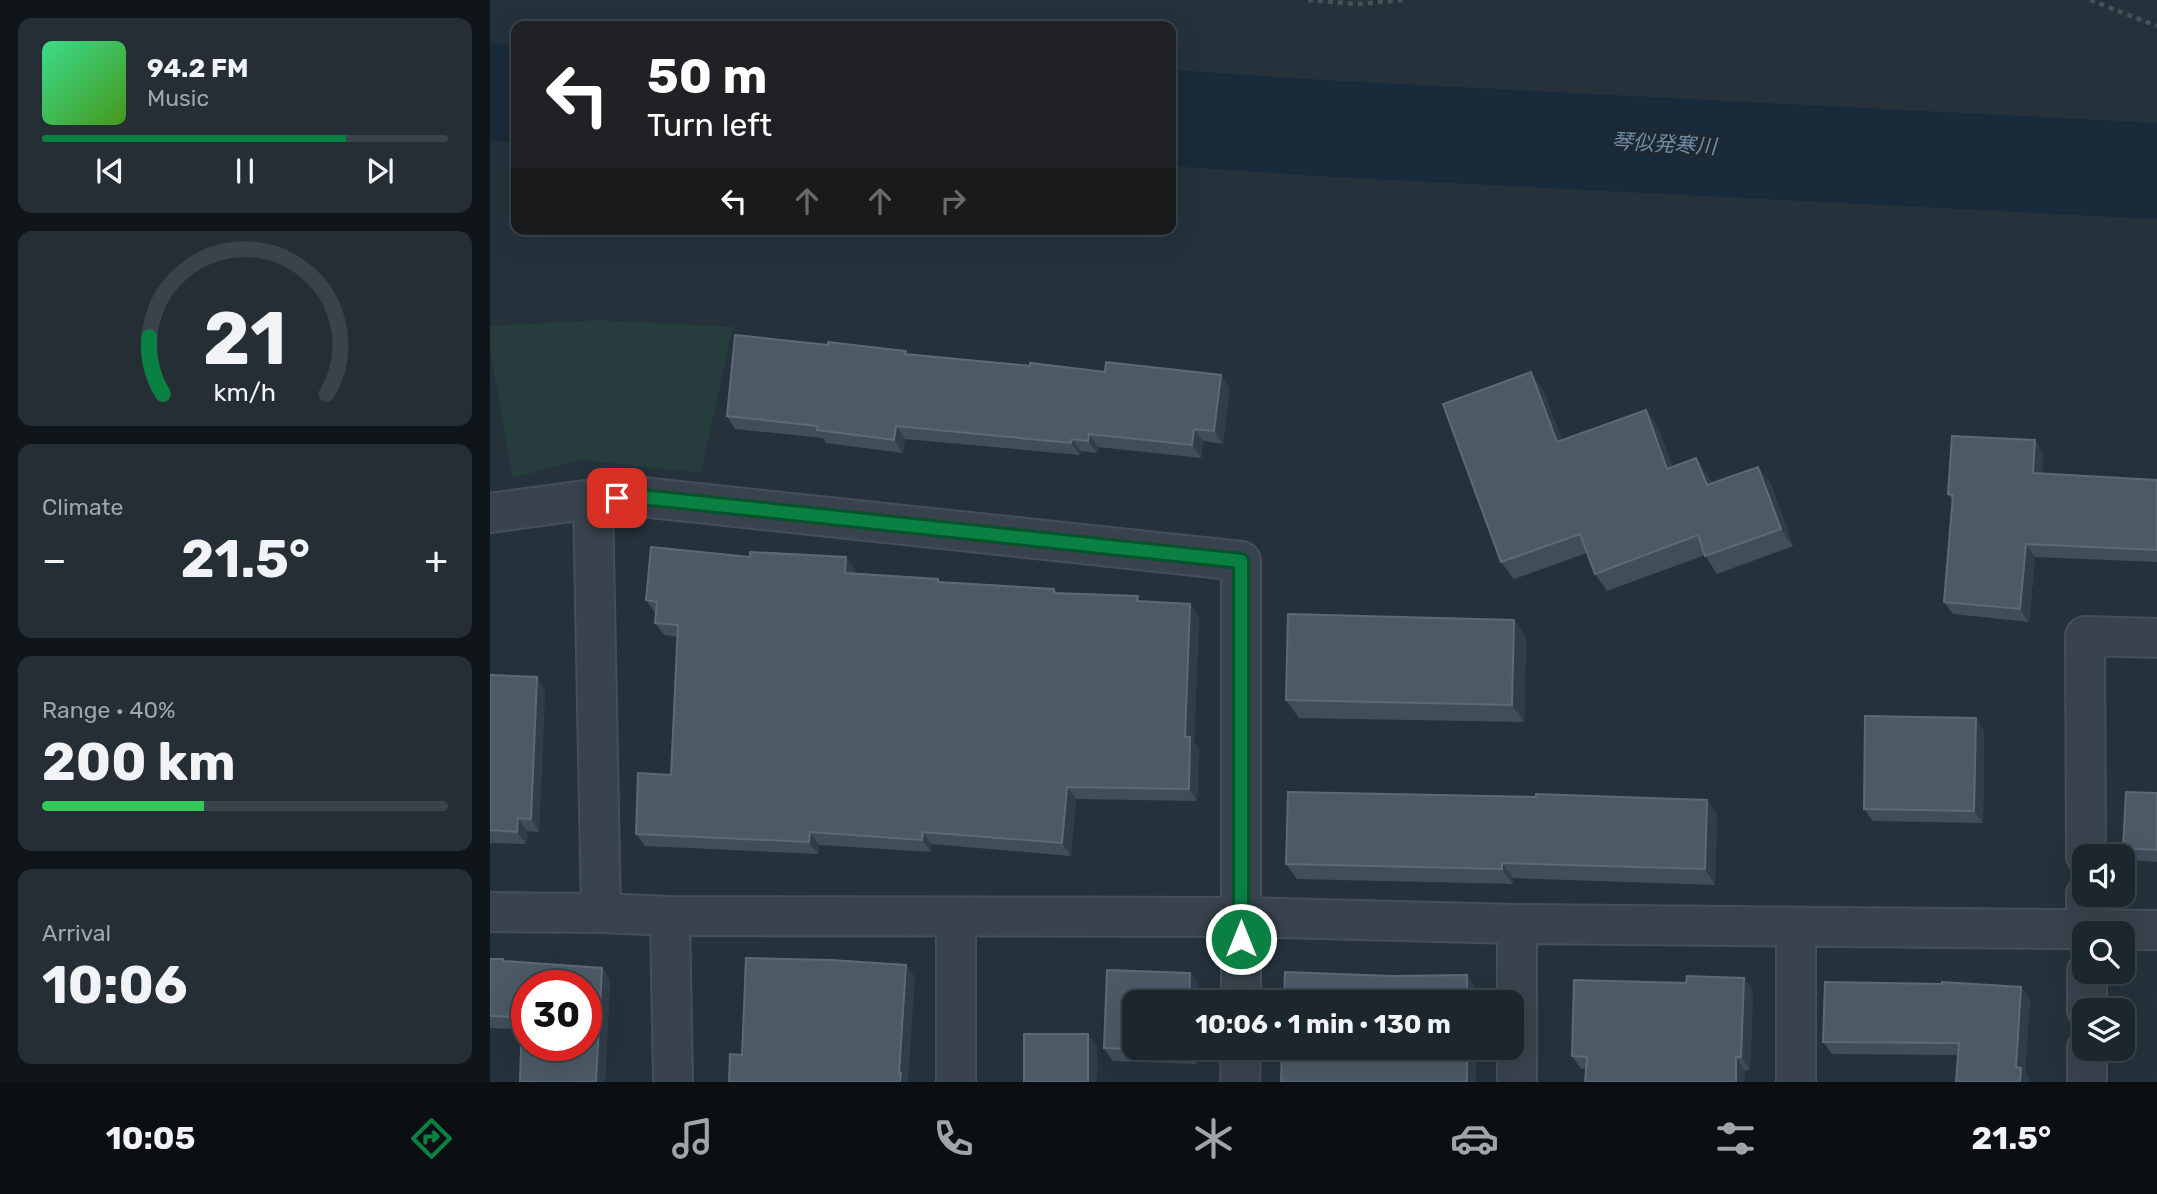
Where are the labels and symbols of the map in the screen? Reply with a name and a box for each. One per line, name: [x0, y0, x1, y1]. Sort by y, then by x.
water label: 琴似発寒川: [1611, 128, 1719, 159]
pin: [587, 468, 647, 528]
position arrow: [1204, 902, 1278, 976]
speed limit sign: 30: [511, 970, 602, 1061]

